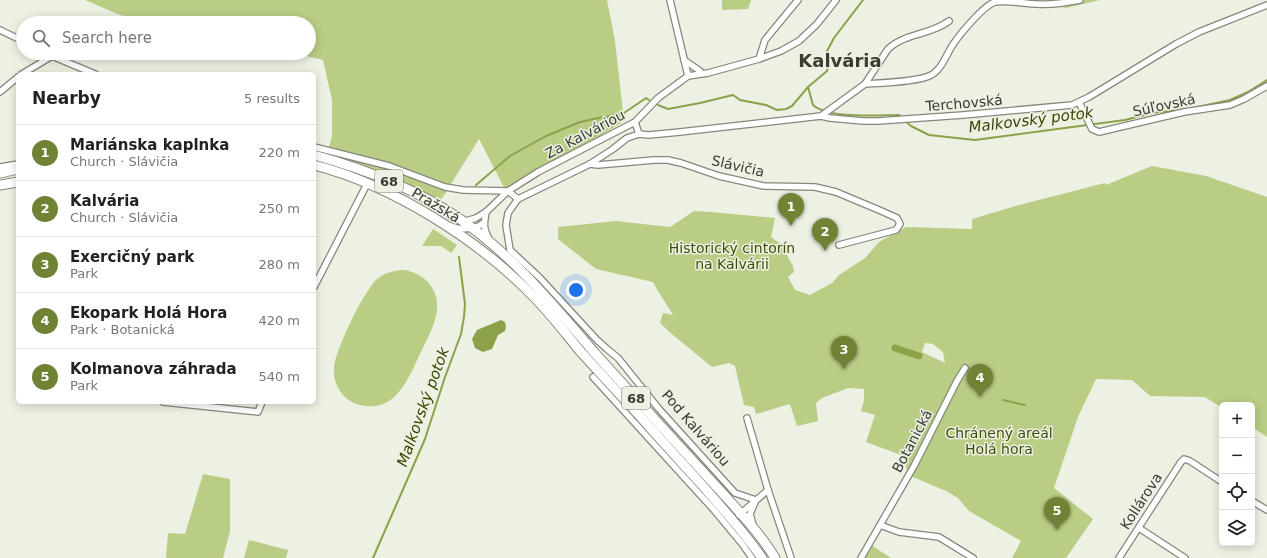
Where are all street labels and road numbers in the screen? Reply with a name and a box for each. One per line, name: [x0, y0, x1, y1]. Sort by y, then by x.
street label: Súľovská: [1131, 91, 1197, 119]
street label: Terchovská: [924, 92, 1003, 114]
street label: Za Kalváriou: [542, 106, 628, 162]
street label: Slávičia: [710, 152, 766, 180]
road number: 68: [375, 170, 403, 192]
street label: Pražská: [409, 184, 463, 226]
road number: 68: [622, 387, 650, 409]
street label: Pod Kalváriou: [659, 387, 733, 469]
street label: Botanická: [889, 407, 935, 475]
street label: Kollárova: [1117, 470, 1165, 532]

